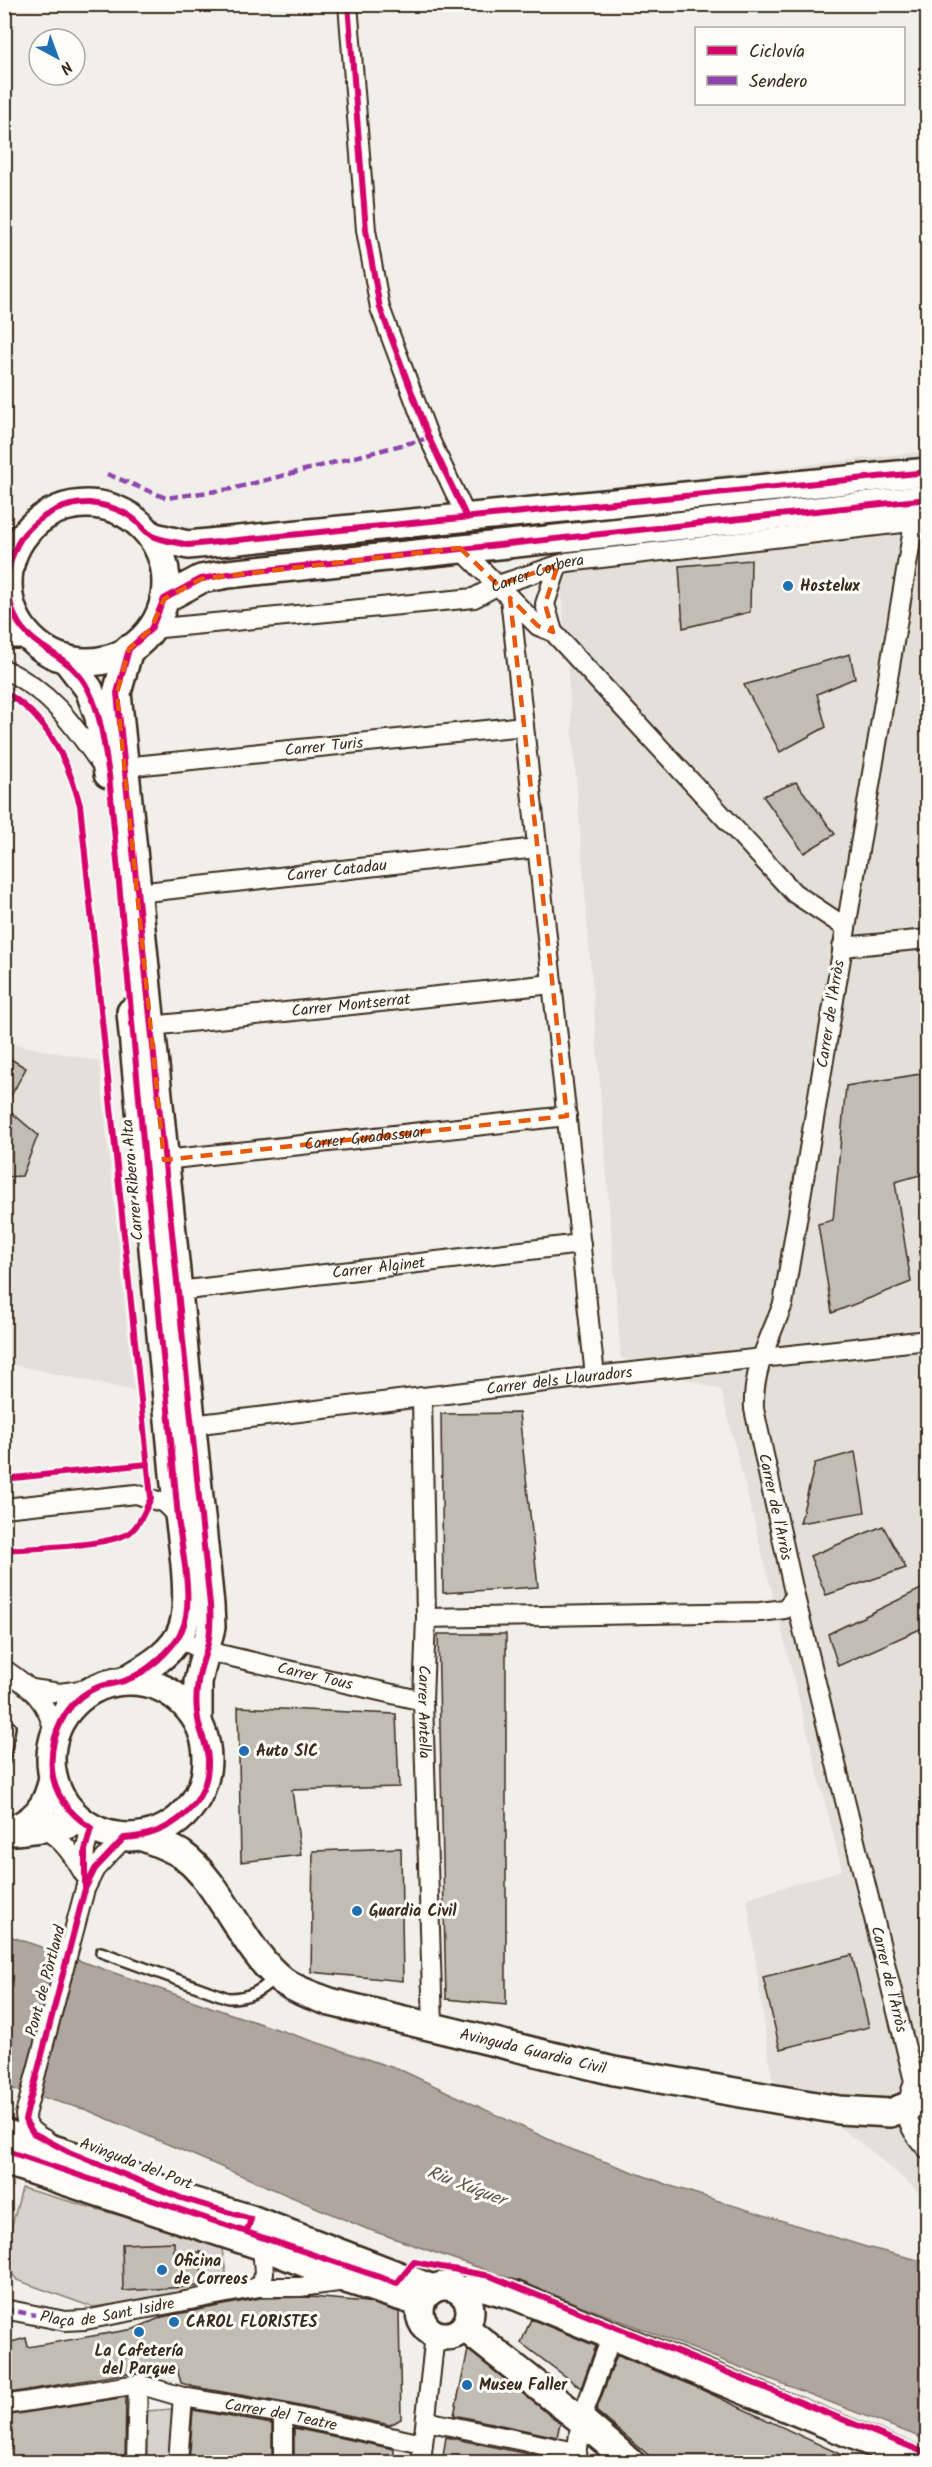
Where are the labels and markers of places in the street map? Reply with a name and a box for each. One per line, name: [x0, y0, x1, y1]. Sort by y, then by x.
place label: Hostelux: [800, 574, 860, 599]
marker: Hostelux: [781, 579, 795, 593]
place label: Auto SIC: [256, 1739, 318, 1764]
marker: Auto SIC: [237, 1744, 251, 1758]
place label: Guardia Civil: [369, 1899, 457, 1924]
marker: Guardia Civil: [350, 1904, 364, 1918]
place label: Oficina de Correos: [174, 2249, 248, 2292]
marker: Oficina de Correos: [155, 2263, 169, 2277]
place label: CAROL FLORISTES: [186, 2310, 318, 2335]
marker: CAROL FLORISTES: [167, 2315, 181, 2329]
marker: La Cafetería del Parque: [132, 2325, 146, 2339]
place label: La Cafetería del Parque: [95, 2339, 184, 2382]
place label: Museu Faller: [479, 2373, 568, 2398]
marker: Museu Faller: [460, 2378, 474, 2392]

